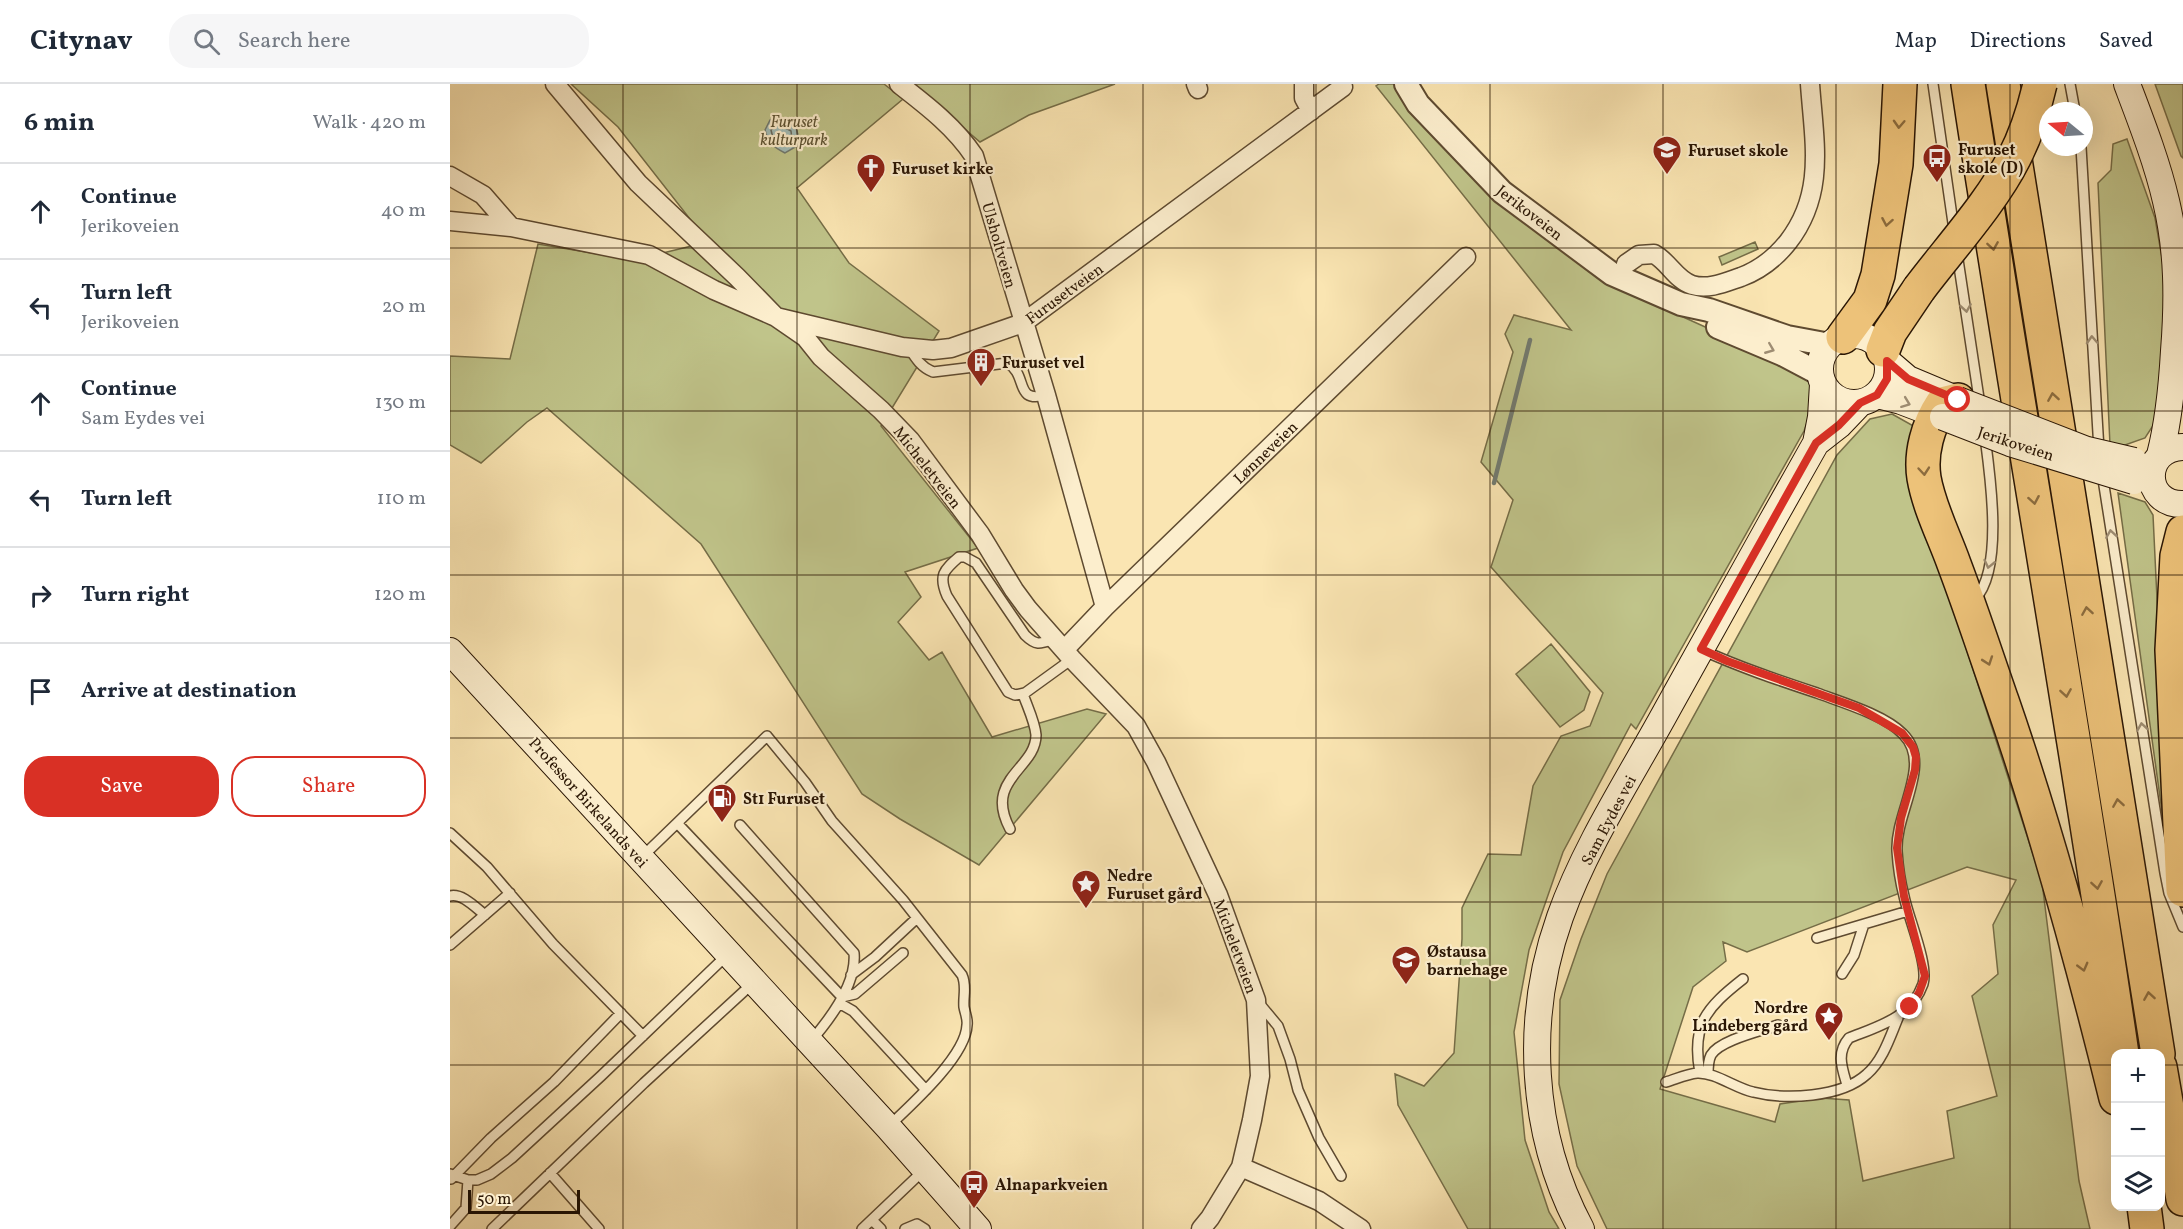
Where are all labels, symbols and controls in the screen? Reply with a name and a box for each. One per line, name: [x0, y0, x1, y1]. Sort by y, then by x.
search box: [169, 14, 589, 68]
text: Citynav: [30, 22, 133, 61]
icon: search: [190, 25, 223, 58]
text: Search here: [238, 26, 350, 57]
text: Map: [1895, 27, 1937, 56]
text: Directions: [1970, 27, 2066, 56]
text: Saved: [2099, 27, 2153, 56]
north arrow: [2039, 102, 2093, 156]
text: 6 min: [24, 105, 95, 141]
text: Walk · 420 m: [312, 109, 426, 137]
park label: Furuset kulturpark: [760, 112, 828, 152]
one-way arrow: [1893, 120, 1906, 129]
school or university icon: Furuset skole: [1651, 134, 1683, 176]
place label: Furuset skole (D): [1958, 140, 2023, 180]
place label: Furuset skole: [1688, 141, 1788, 163]
bus stop icon: Furuset skole (D): [1921, 142, 1953, 184]
church icon: Furuset kirke: [855, 152, 887, 194]
place label: Furuset kirke: [892, 159, 993, 181]
street label: Jerikoveien: [1491, 181, 1567, 247]
text: Continue: [81, 182, 177, 213]
icon: ahead: [24, 195, 57, 228]
text: 40 m: [381, 197, 426, 225]
street label: Ulsholtveien: [975, 200, 1021, 291]
text: Jerikoveien: [81, 213, 180, 241]
one-way arrow: [1882, 218, 1894, 227]
one-way arrow: [1986, 241, 1998, 250]
street label: Furusetveien: [1022, 259, 1109, 330]
text: Turn left: [81, 278, 172, 309]
icon: left: [24, 291, 57, 324]
text: 20 m: [382, 293, 426, 321]
one-way arrow: [1959, 303, 1971, 313]
text: Jerikoveien: [81, 309, 180, 337]
one-way arrow: [2086, 336, 2099, 345]
one-way arrow: [1764, 342, 1775, 354]
building icon: Furuset vel: [965, 346, 997, 388]
place label: Furuset vel: [1002, 353, 1085, 375]
text: Continue: [81, 374, 177, 405]
route start: [1944, 386, 1970, 412]
icon: ahead: [24, 387, 57, 420]
text: 130 m: [375, 389, 426, 417]
one-way arrow: [2048, 393, 2060, 402]
one-way arrow: [1900, 396, 1911, 408]
text: Sam Eydes vei: [81, 405, 205, 433]
street label: Lønneveien: [1229, 417, 1303, 490]
street label: Micheletveien: [887, 422, 966, 514]
street label: Jerikoveien: [1974, 422, 2056, 468]
one-way arrow: [1917, 466, 1930, 475]
icon: left: [24, 483, 57, 516]
text: Turn left: [81, 484, 172, 515]
text: 110 m: [377, 485, 426, 513]
one-way arrow: [2027, 495, 2040, 505]
one-way arrow: [2106, 530, 2118, 539]
one-way arrow: [1983, 559, 1996, 569]
icon: right: [24, 579, 57, 612]
text: Turn right: [81, 580, 189, 611]
text: 120 m: [374, 581, 426, 609]
one-way arrow: [2082, 606, 2094, 615]
one-way arrow: [1981, 655, 1993, 665]
icon: arrive: [24, 675, 57, 708]
text: Arrive at destination: [81, 676, 297, 707]
one-way arrow: [2060, 688, 2072, 697]
one-way arrow: [2136, 722, 2148, 732]
street label: Professor Birkelands vei: [523, 733, 652, 874]
button: Save: [24, 756, 219, 817]
button: Share: [231, 756, 426, 817]
street label: Sam Eydes vei: [1577, 772, 1643, 870]
fuel station icon: St1 Furuset: [706, 782, 738, 824]
place label: St1 Furuset: [743, 789, 825, 811]
one-way arrow: [2112, 799, 2125, 809]
place label: Nedre Furuset gård: [1107, 866, 1203, 906]
place icon: Nedre Furuset gård: [1070, 868, 1102, 910]
one-way arrow: [2090, 881, 2102, 890]
street label: Micheletveien: [1207, 896, 1261, 997]
place label: Østausa barnehage: [1427, 942, 1508, 982]
school or university icon: Østausa barnehage: [1390, 944, 1422, 986]
one-way arrow: [2076, 961, 2088, 972]
one-way arrow: [2143, 991, 2155, 1000]
route end: [1896, 993, 1922, 1019]
place label: Nordre Lindeberg gård: [1692, 998, 1808, 1038]
place icon: Nordre Lindeberg gård: [1813, 1000, 1845, 1042]
map controls: [2111, 1049, 2165, 1211]
button: +: [2111, 1049, 2165, 1103]
button: −: [2111, 1103, 2165, 1157]
button: layers: [2111, 1157, 2165, 1211]
bus stop icon: Alnaparkveien: [958, 1168, 990, 1210]
place label: Alnaparkveien: [995, 1175, 1108, 1197]
scale bar: [468, 1187, 580, 1214]
text: 50 m: [477, 1189, 511, 1211]

